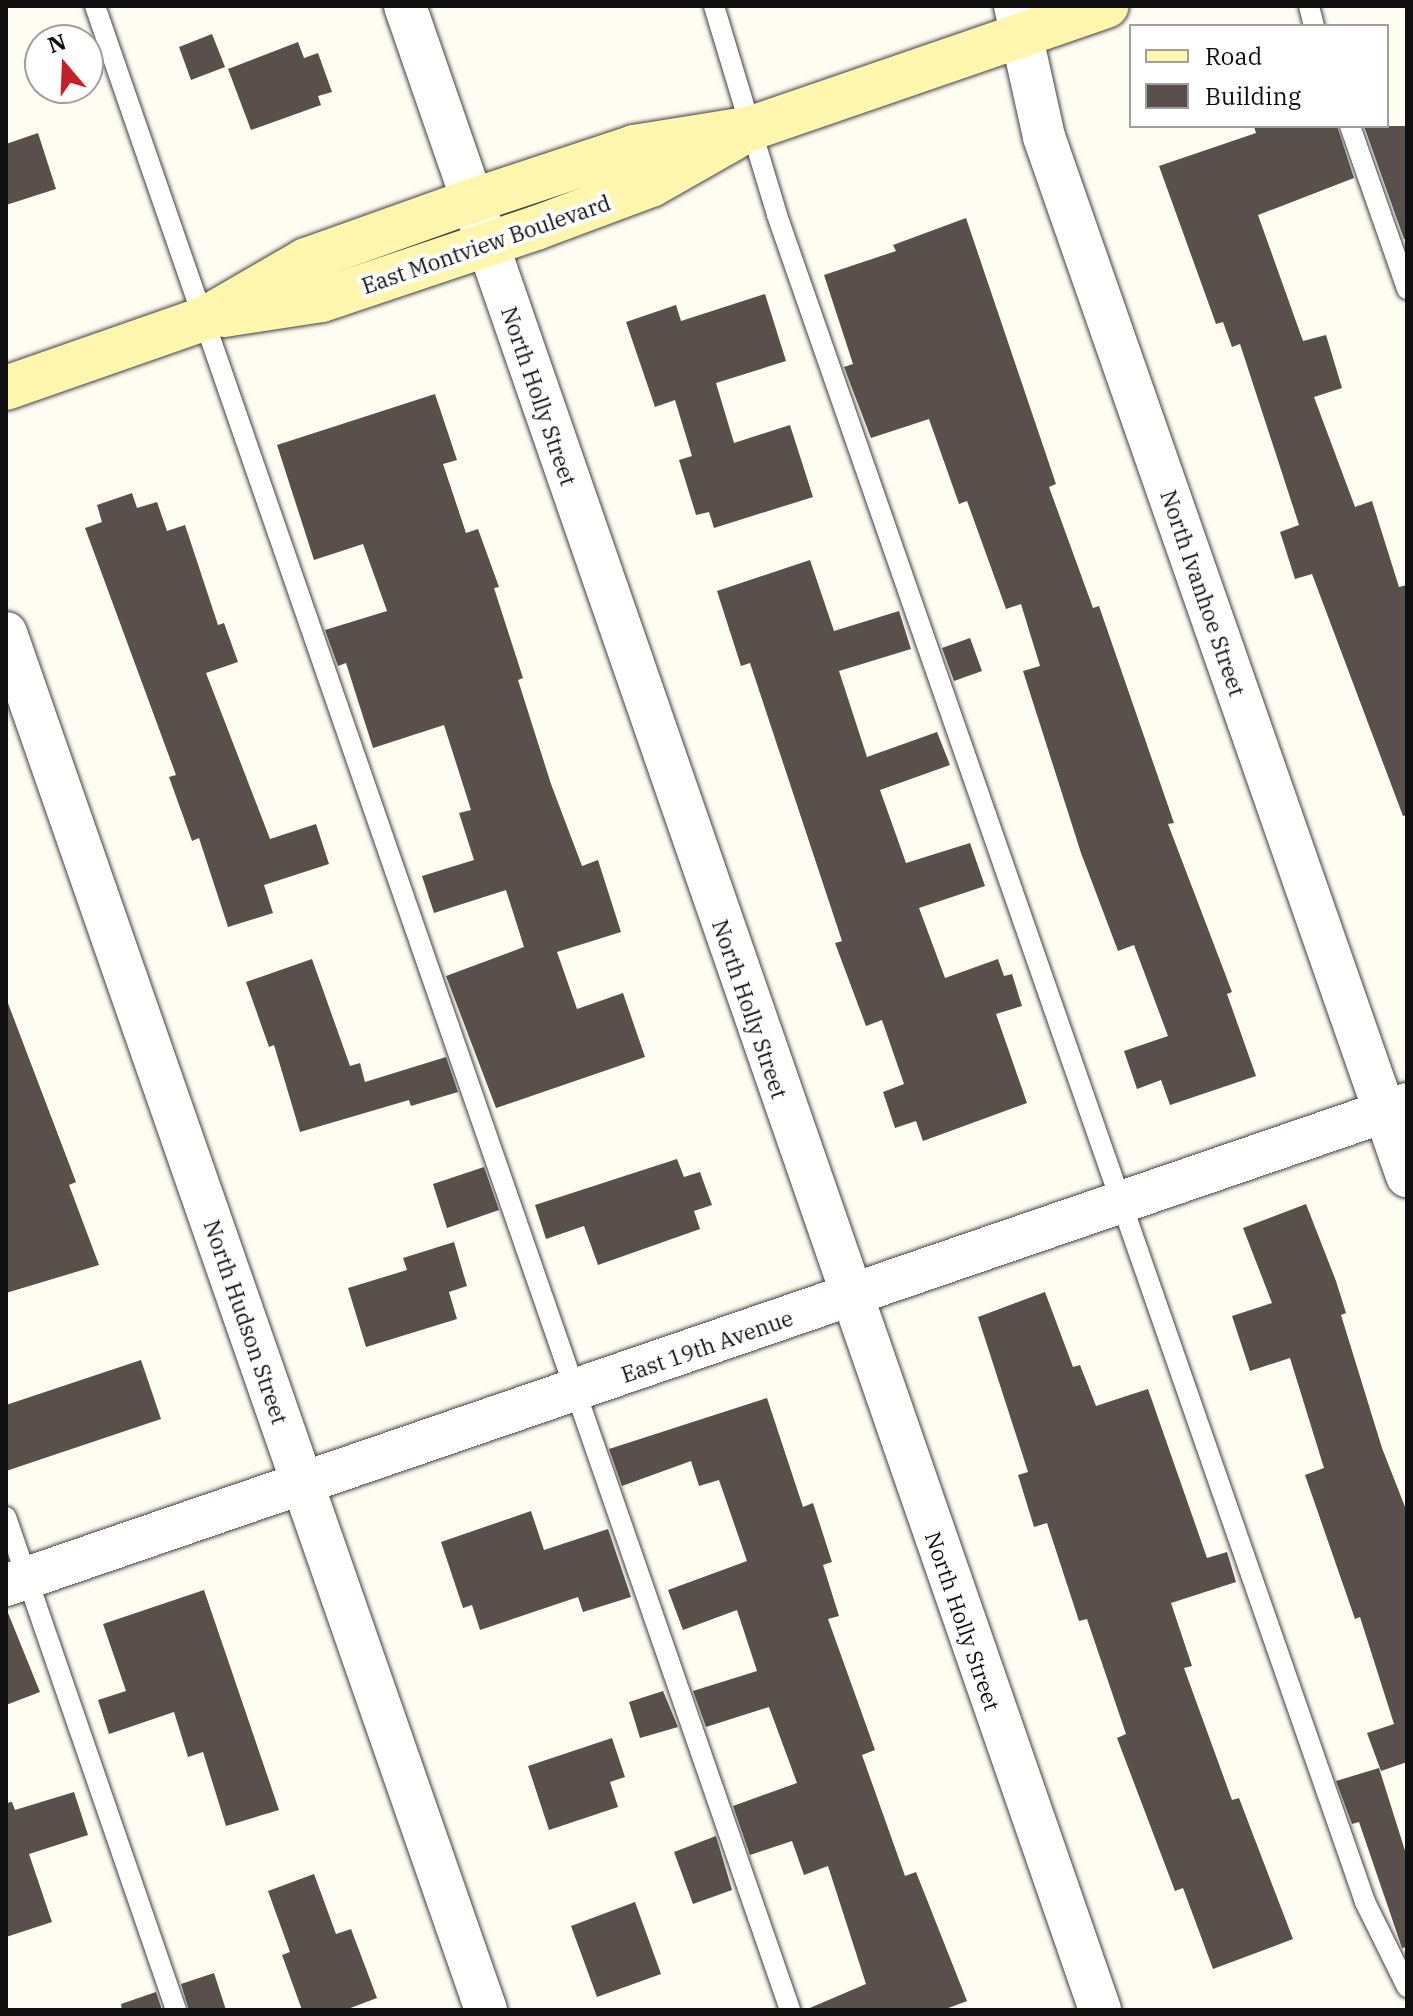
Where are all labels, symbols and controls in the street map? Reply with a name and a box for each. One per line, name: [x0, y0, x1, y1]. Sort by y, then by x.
north arrow: [24, 24, 104, 104]
legend: [1129, 24, 1389, 128]
text: N: [44, 26, 70, 59]
text: Road: [1205, 40, 1262, 72]
text: Building: [1205, 80, 1301, 112]
street label: East Montview Boulevard: [358, 189, 614, 299]
street label: North Holly Street: [496, 303, 582, 489]
street label: North Ivanhoe Street: [1155, 487, 1251, 699]
street label: North Holly Street: [707, 916, 793, 1102]
street label: North Hudson Street: [199, 1216, 293, 1428]
street label: East 19th Avenue: [618, 1304, 796, 1388]
street label: North Holly Street: [920, 1528, 1006, 1714]

